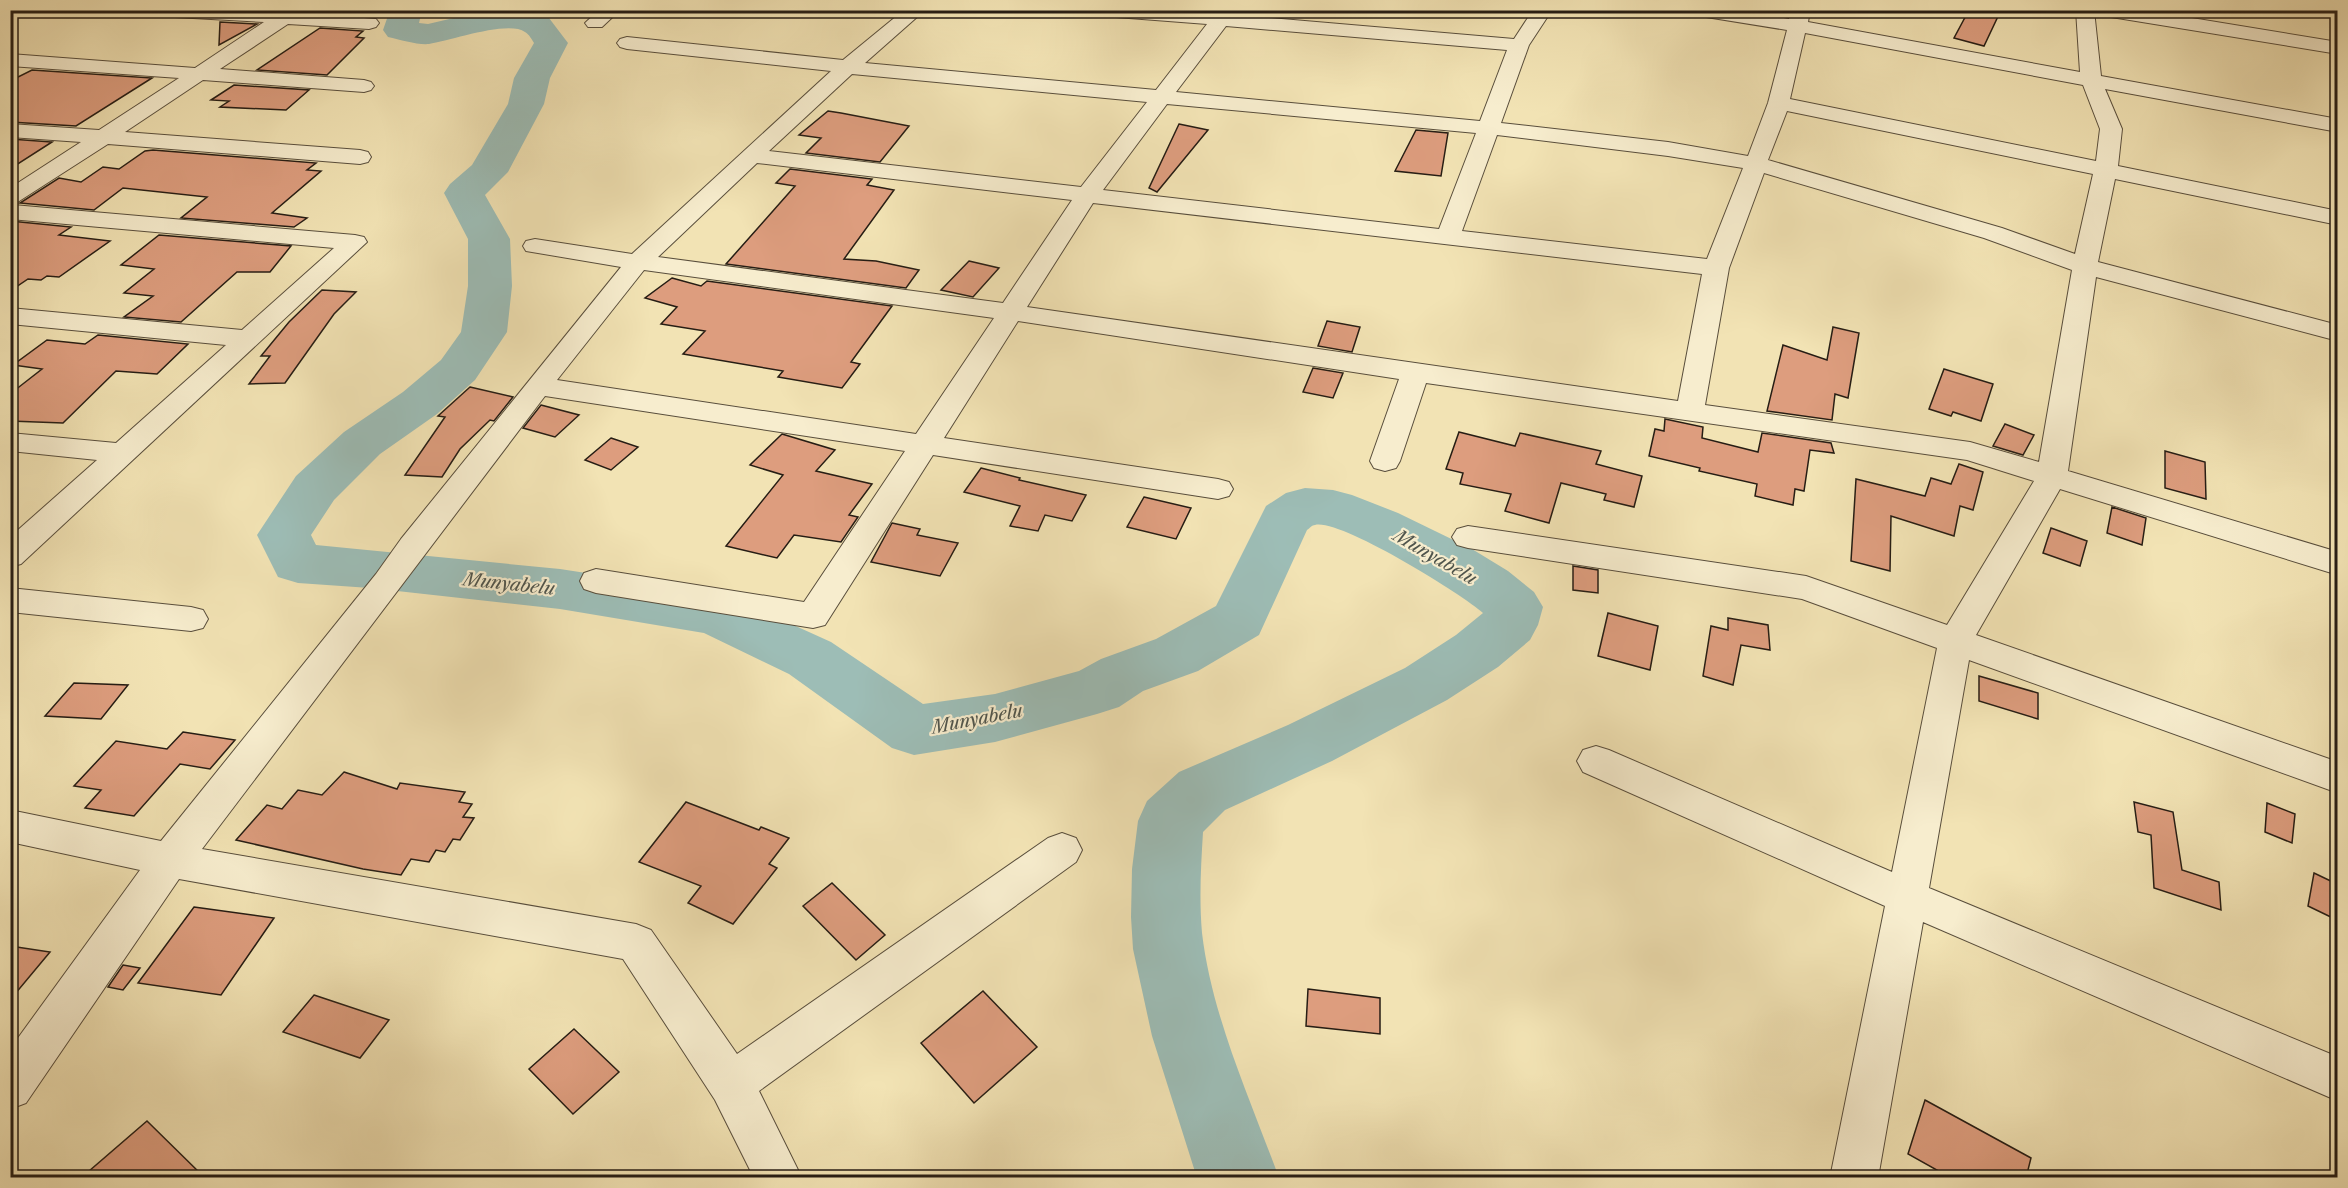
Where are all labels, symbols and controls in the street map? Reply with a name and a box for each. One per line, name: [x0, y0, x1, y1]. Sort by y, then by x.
water label: Munyabelu: [1388, 524, 1481, 590]
water label: Munyabelu: [460, 568, 556, 600]
water label: Munyabelu: [928, 699, 1025, 739]

